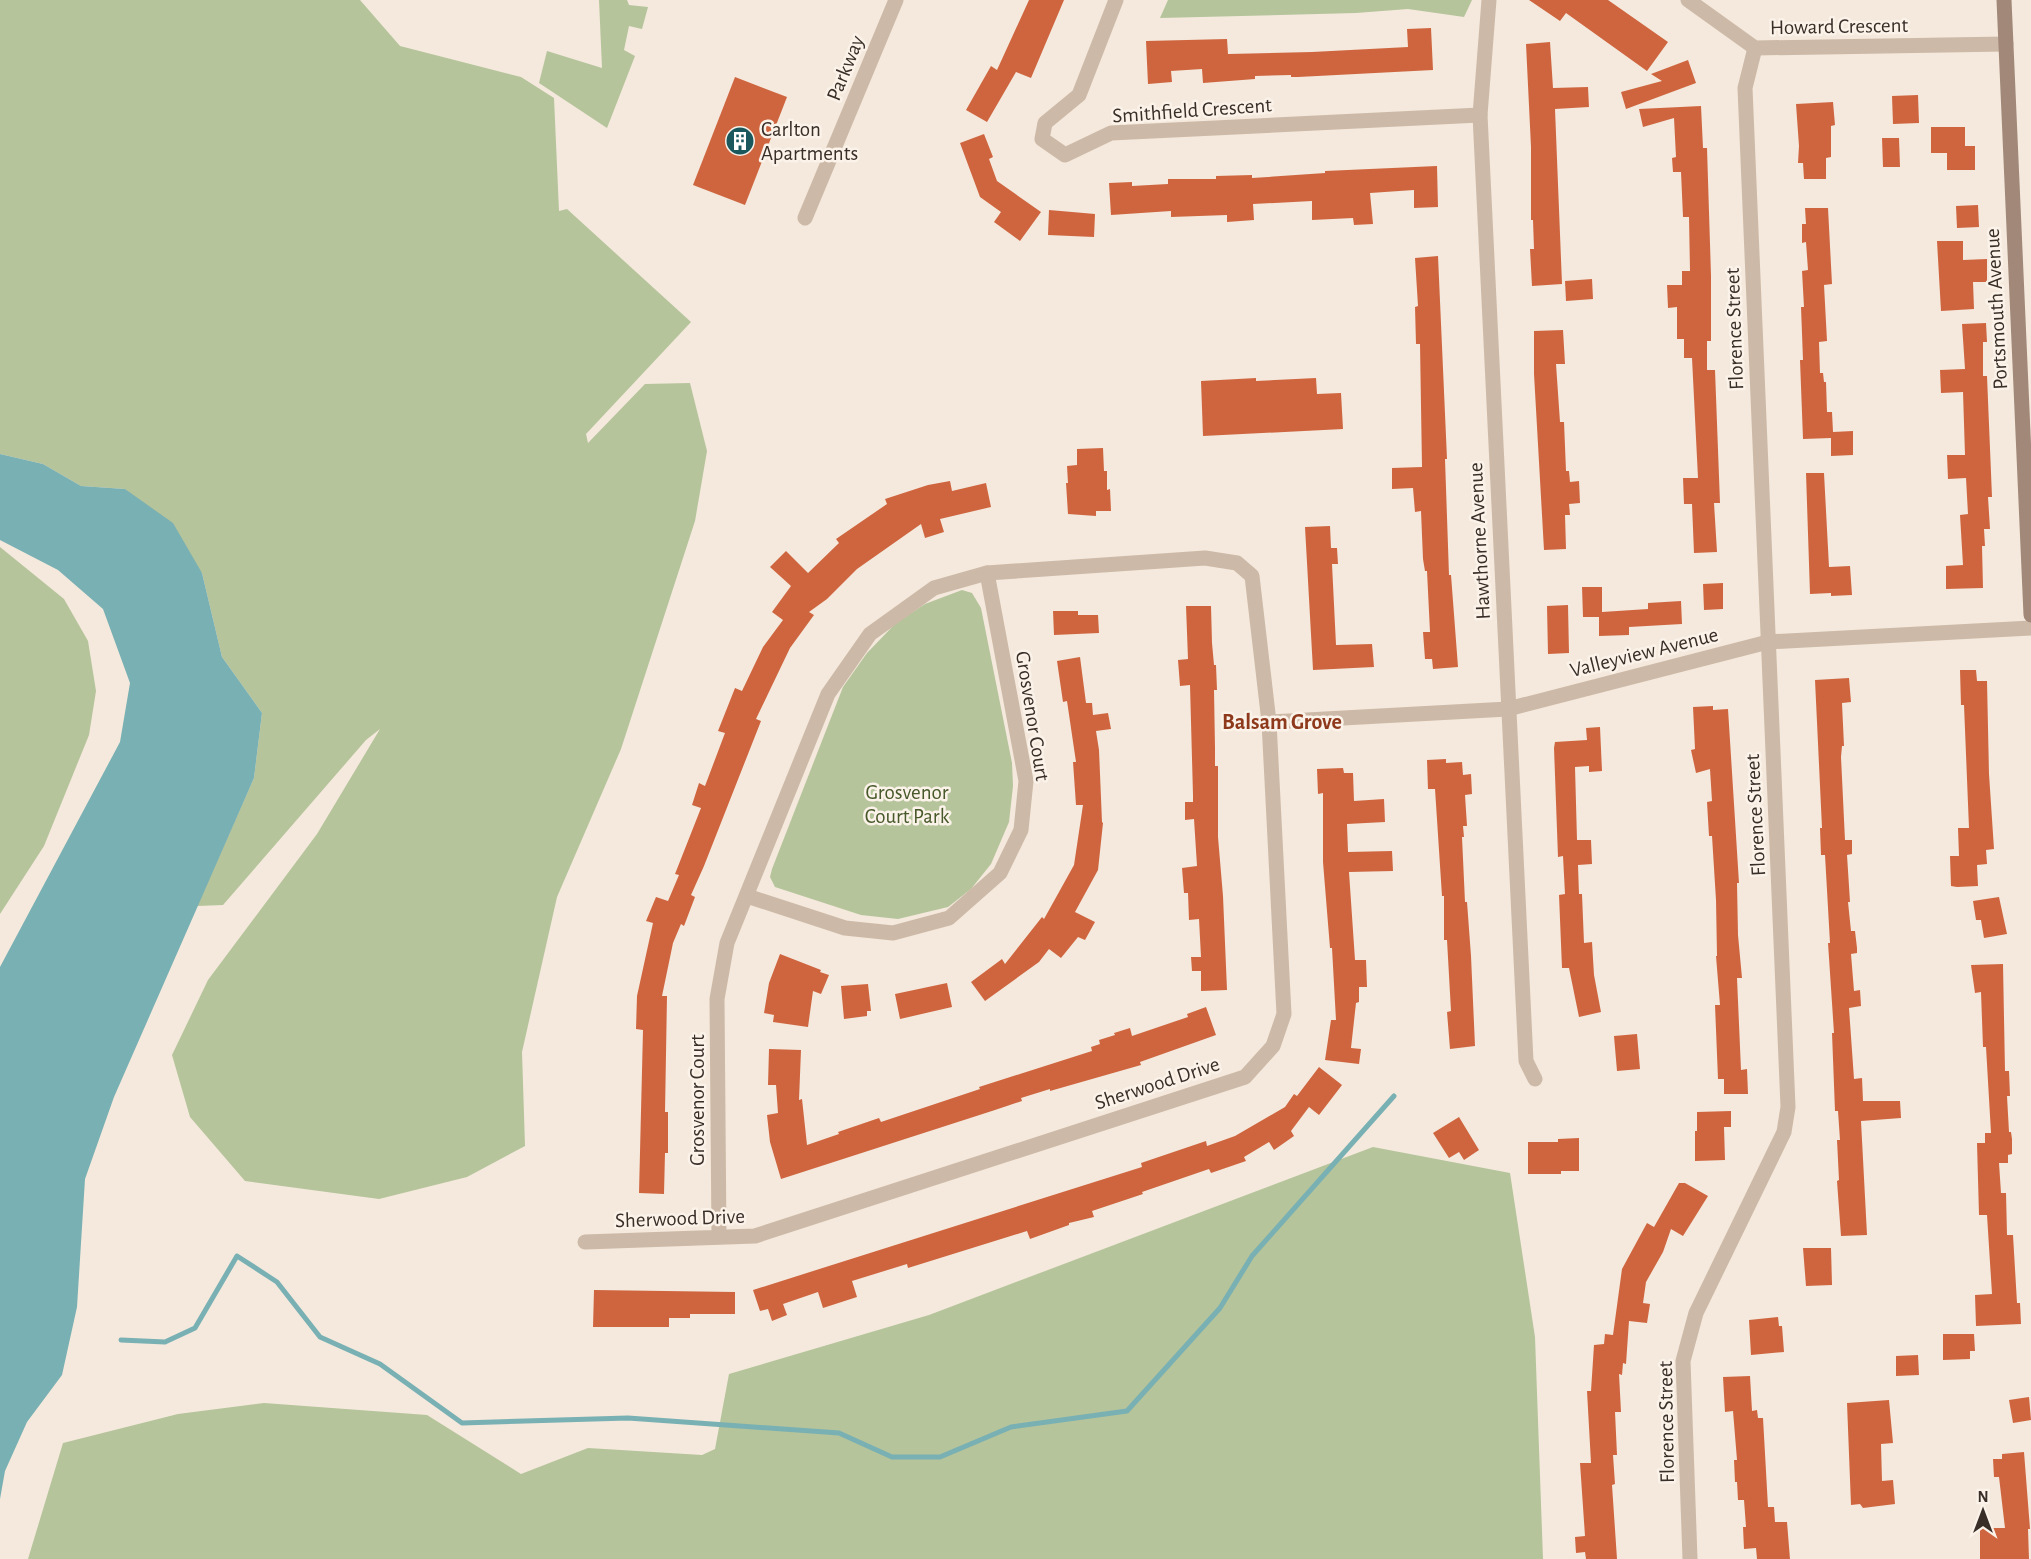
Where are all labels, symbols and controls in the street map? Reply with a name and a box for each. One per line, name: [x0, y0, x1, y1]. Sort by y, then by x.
street label: Howard Crescent: [1770, 15, 1909, 38]
street label: Parkway: [823, 32, 868, 104]
street label: Smithfield Crescent: [1112, 94, 1273, 127]
place label: Carlton Apartments: [761, 119, 858, 164]
building icon: Carlton Apartments: [724, 125, 756, 157]
street label: Portsmouth Avenue: [1982, 228, 2011, 390]
street label: Florence Street: [1722, 267, 1747, 390]
street label: Hawthorne Avenue: [1465, 462, 1494, 620]
street label: Valleyview Avenue: [1568, 624, 1720, 681]
street label: Grosvenor Court: [1012, 650, 1053, 783]
district label: Balsam Grove: [1222, 711, 1342, 733]
street label: Florence Street: [1742, 753, 1769, 877]
park label: Grosvenor Court Park: [865, 782, 950, 827]
street label: Grosvenor Court: [687, 1034, 708, 1166]
street label: Sherwood Drive: [1092, 1053, 1222, 1114]
street label: Sherwood Drive: [615, 1206, 745, 1231]
street label: Florence Street: [1655, 1360, 1678, 1483]
north arrow: [1953, 1481, 2013, 1541]
text: N: [1977, 1489, 1989, 1505]

